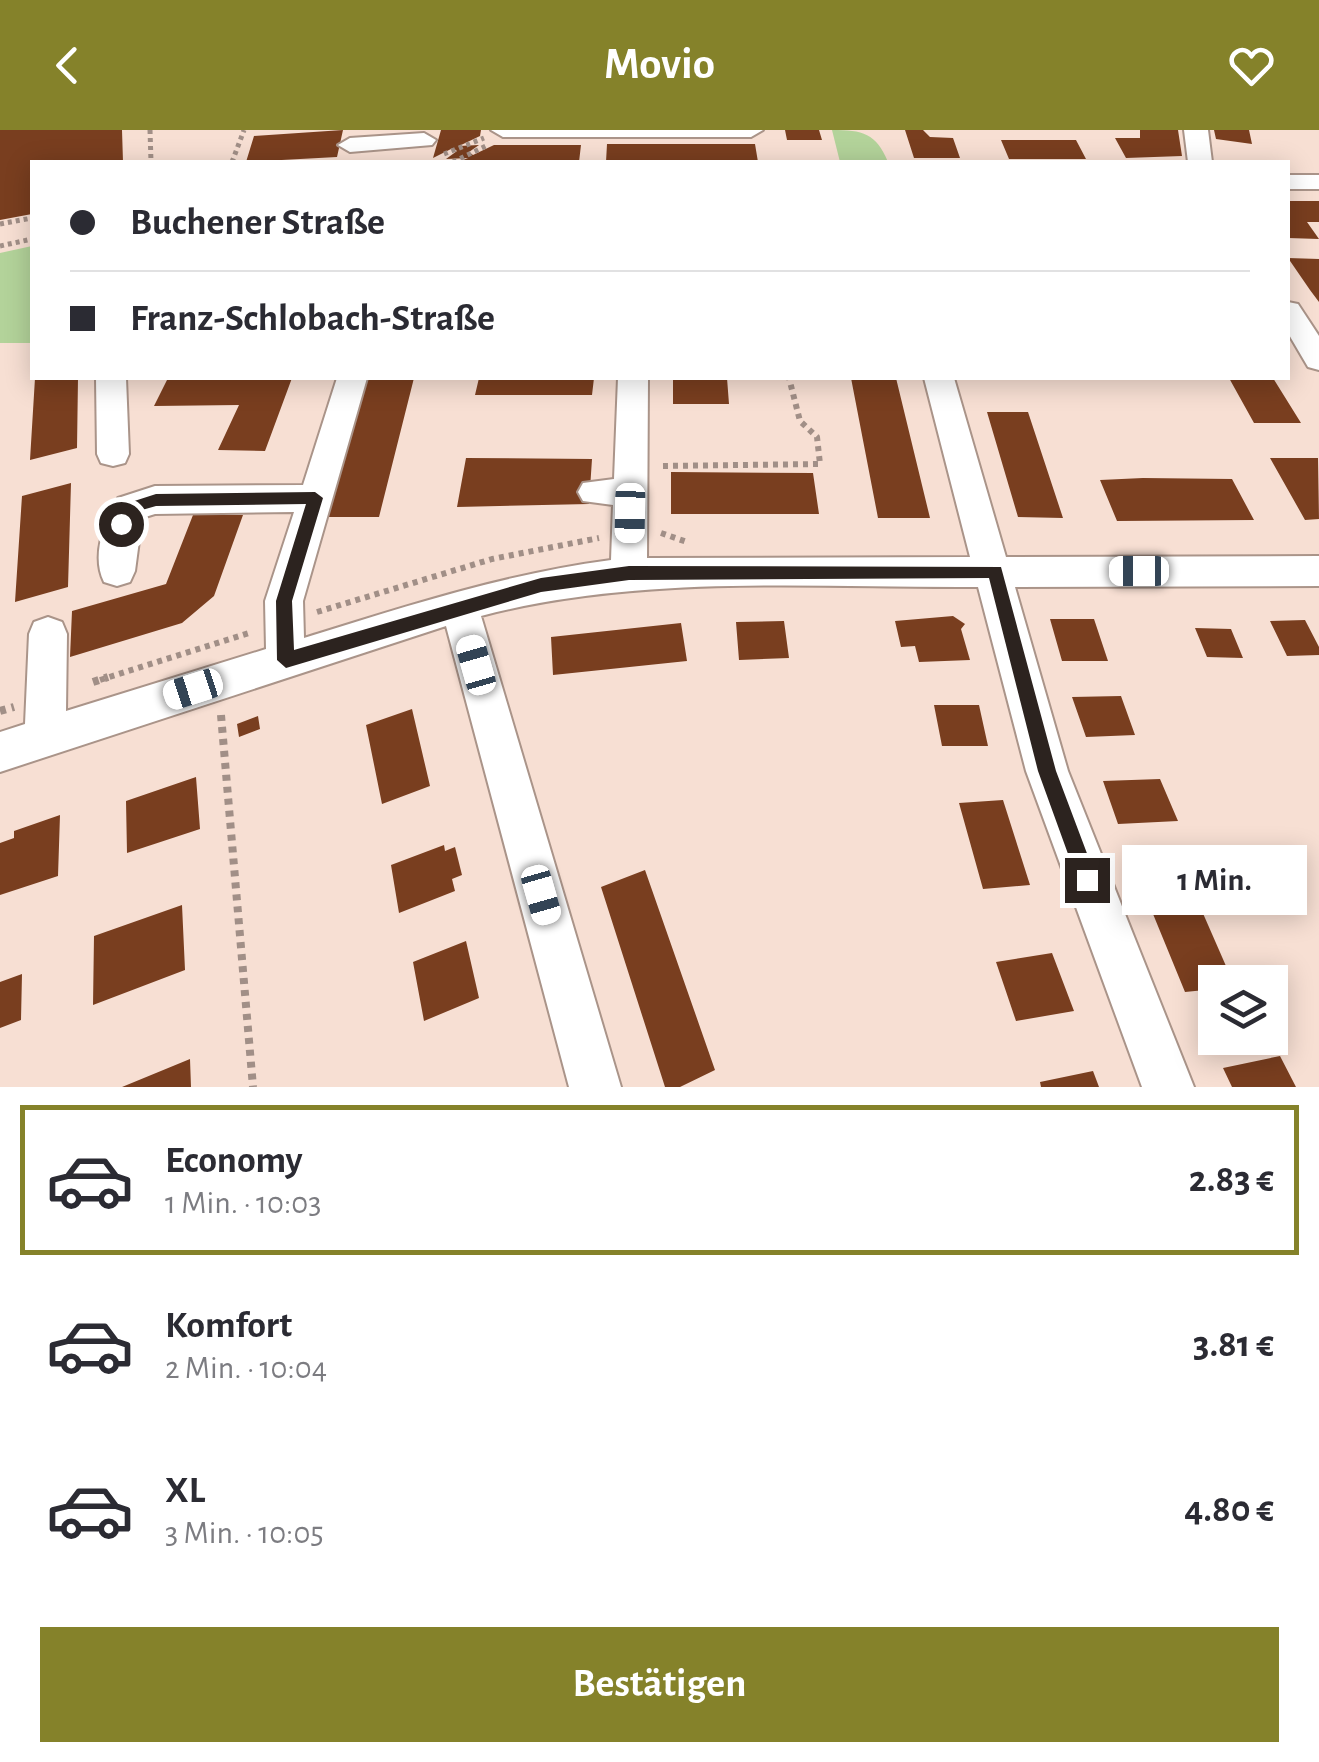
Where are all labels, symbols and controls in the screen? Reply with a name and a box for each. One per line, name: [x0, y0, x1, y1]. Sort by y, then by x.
icon: back: [40, 38, 95, 93]
icon: heart: [1224, 38, 1279, 93]
text: Movio: [604, 42, 715, 87]
text: Buchener Straße: [130, 204, 385, 242]
text: Franz-Schlobach-Straße: [130, 300, 495, 338]
car: [614, 483, 646, 543]
route start: [99, 502, 144, 547]
car: [1109, 556, 1169, 586]
car: [453, 632, 499, 698]
car: [160, 665, 226, 713]
callout: 1 Min.: [1122, 845, 1307, 915]
route end: [1065, 858, 1110, 903]
car: [518, 862, 564, 928]
text: 1 Min.: [1177, 864, 1252, 896]
map controls: [1198, 965, 1288, 1055]
button: layers: [1198, 965, 1288, 1055]
icon: car: [45, 1135, 135, 1225]
text: Economy: [165, 1142, 303, 1180]
text: 2.83 €: [1189, 1161, 1274, 1199]
text: 1 Min. · 10:03: [165, 1187, 321, 1219]
icon: car: [45, 1300, 135, 1390]
text: Komfort: [165, 1307, 292, 1345]
text: 3.81 €: [1193, 1326, 1274, 1364]
text: 2 Min. · 10:04: [165, 1352, 327, 1384]
icon: car: [45, 1465, 135, 1555]
text: XL: [165, 1472, 205, 1510]
text: 4.80 €: [1184, 1491, 1274, 1529]
text: 3 Min. · 10:05: [165, 1517, 324, 1549]
button: Bestätigen: [40, 1627, 1279, 1742]

